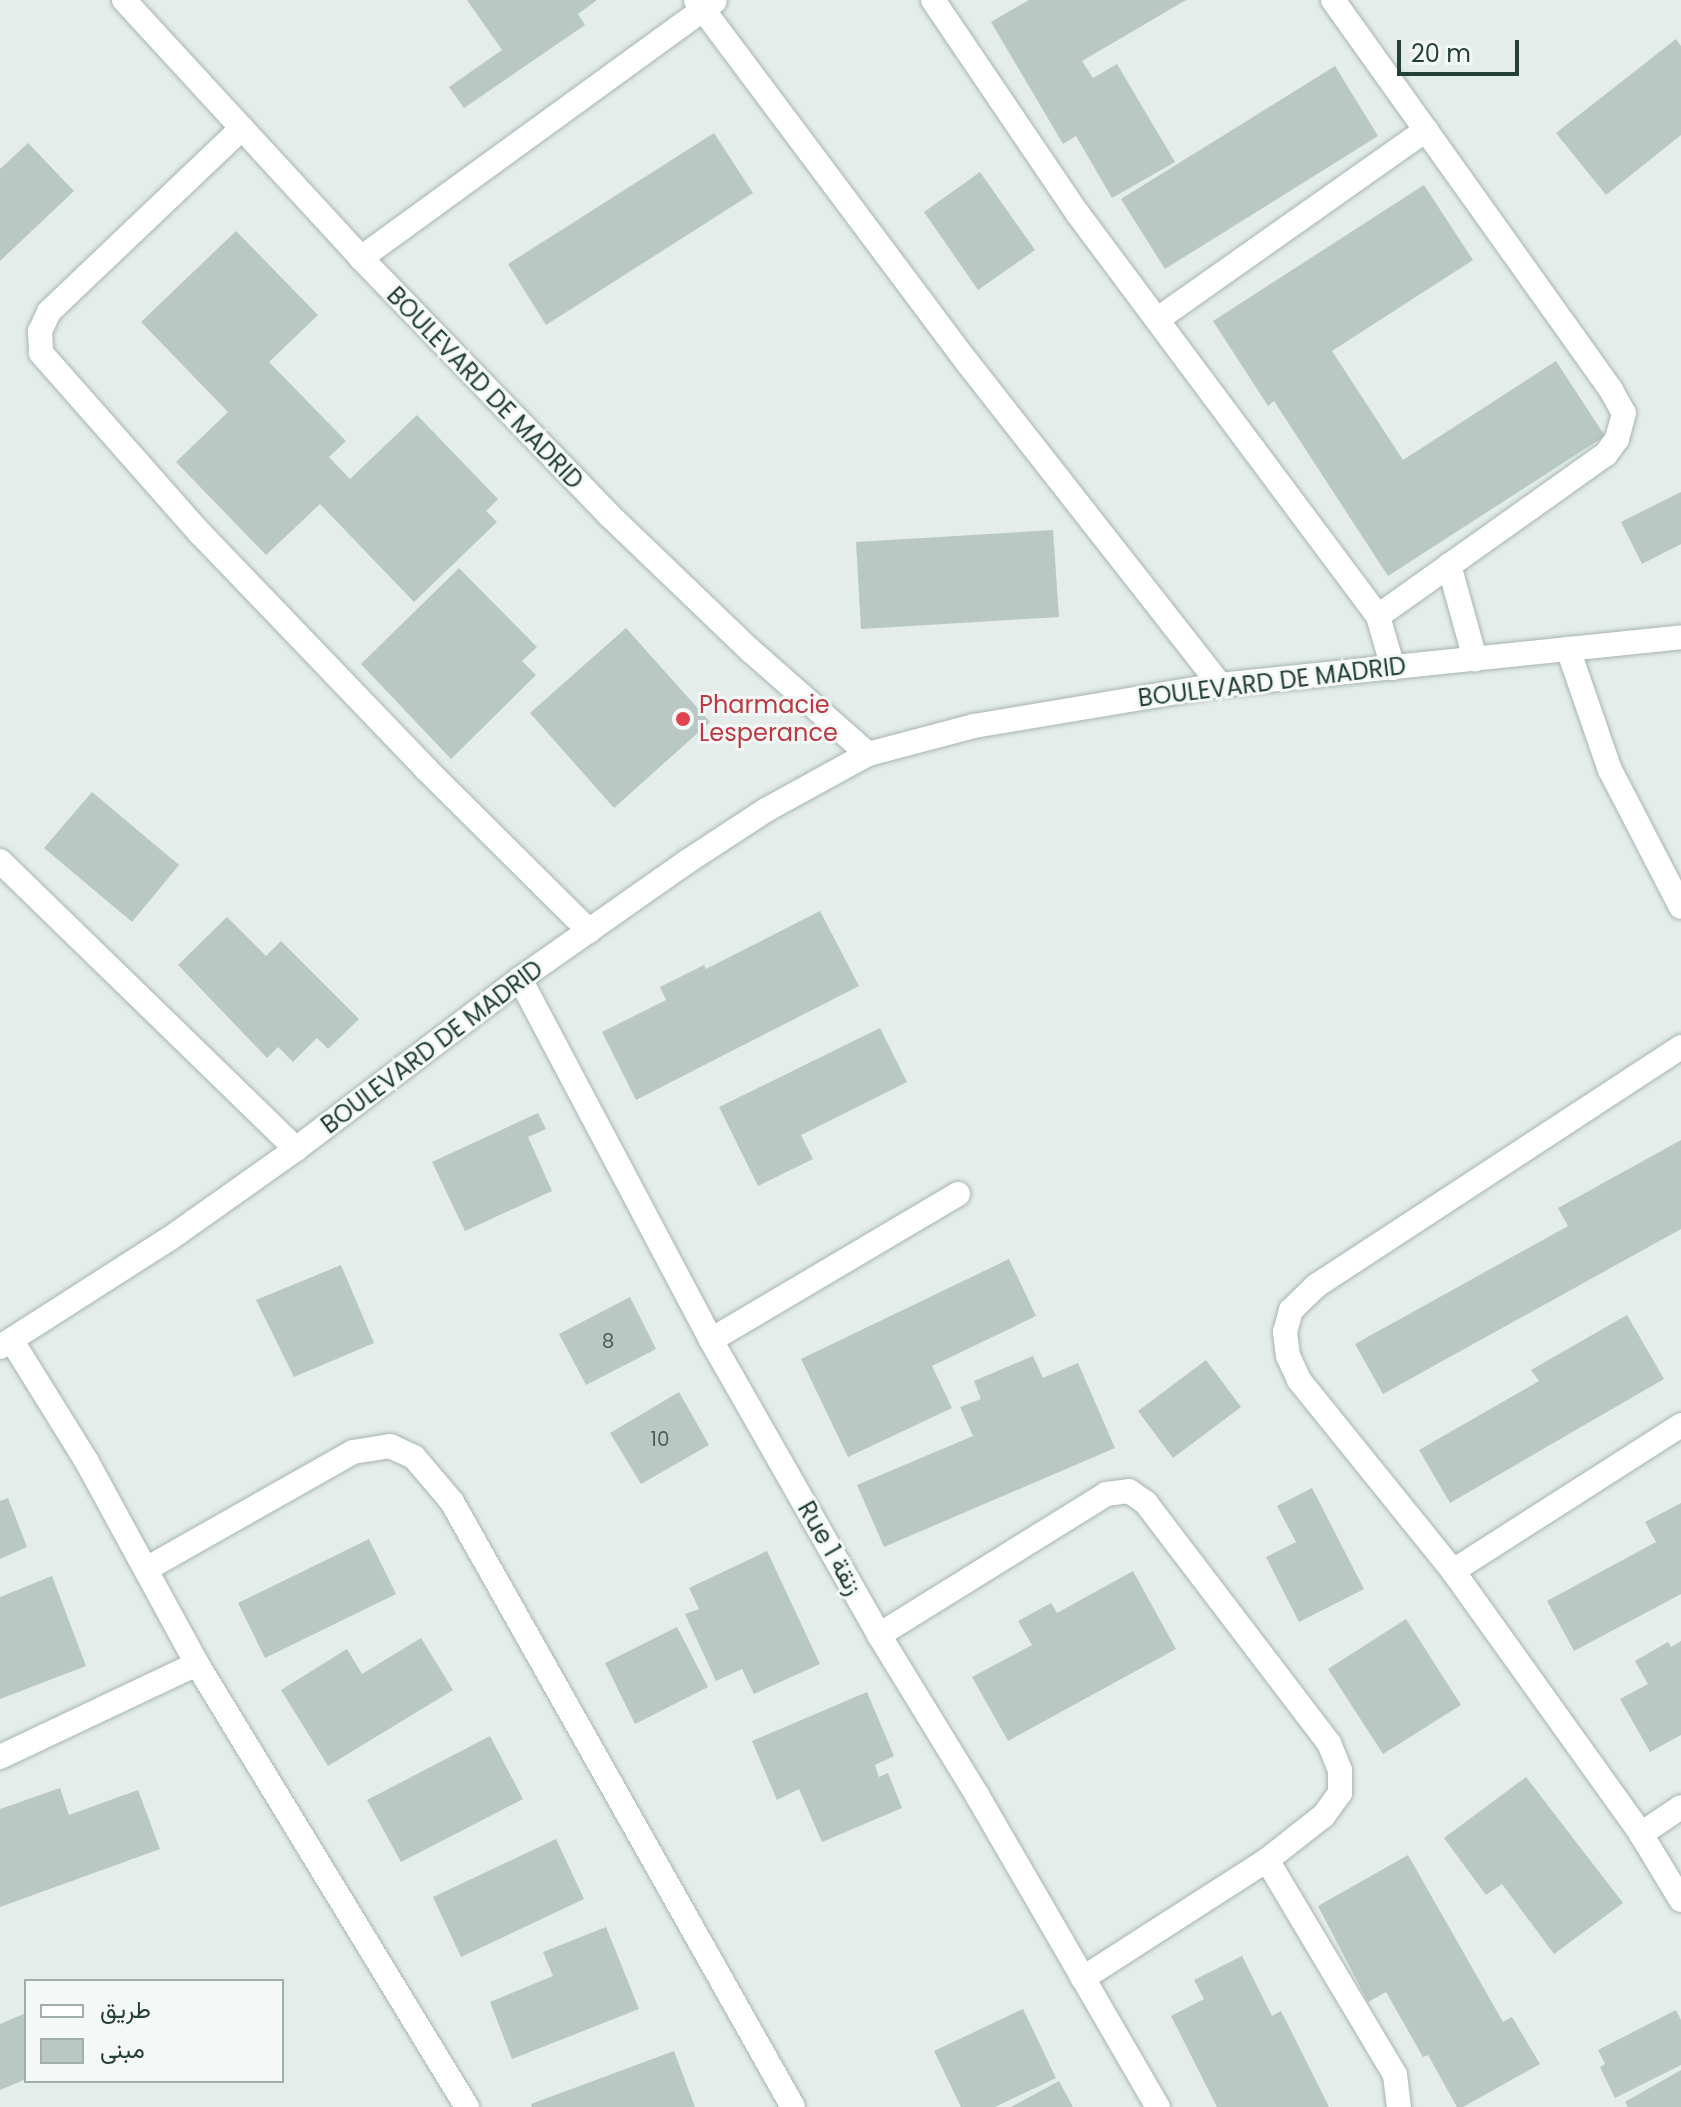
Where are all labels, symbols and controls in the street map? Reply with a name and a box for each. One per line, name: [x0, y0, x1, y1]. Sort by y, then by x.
scale bar: [1401, 24, 1523, 74]
text: 20 m: [1411, 37, 1471, 70]
street label: BOULEVARD DE MADRID: [381, 281, 589, 495]
street label: BOULEVARD DE MADRID: [1136, 651, 1408, 713]
place label: Pharmacie Lesperance: [699, 691, 838, 747]
marker: Pharmacie Lesperance: [674, 710, 692, 728]
street label: BOULEVARD DE MADRID: [316, 954, 548, 1140]
house number: 8: [602, 1329, 614, 1353]
house number: 10: [651, 1427, 669, 1451]
street label: Rue 1 زنقة: [792, 1496, 868, 1600]
legend: [24, 1979, 284, 2083]
text: طريق: [100, 1993, 151, 2026]
text: مبنى: [100, 2033, 145, 2066]

